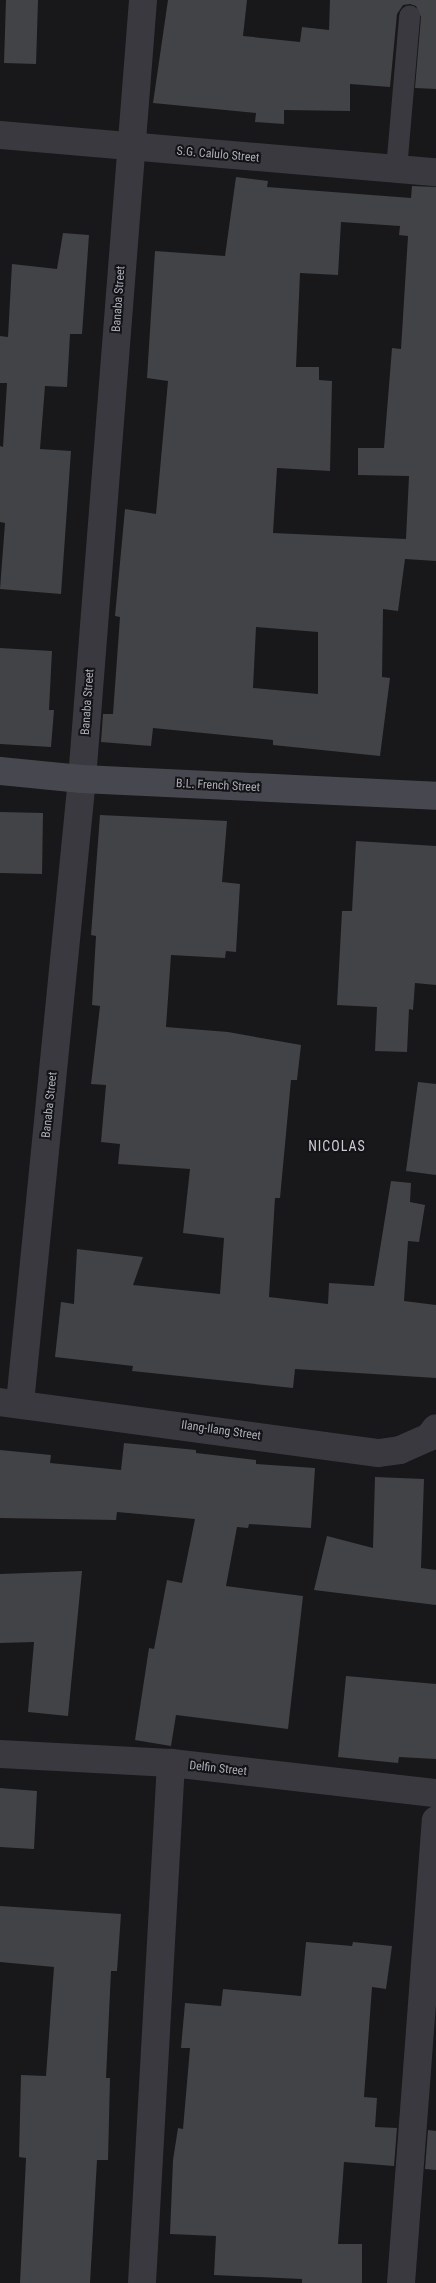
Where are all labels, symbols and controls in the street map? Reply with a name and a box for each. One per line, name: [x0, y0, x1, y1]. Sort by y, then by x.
street label: S.G. Calulo Street: [176, 144, 260, 166]
street label: Banaba Street: [110, 265, 128, 333]
street label: Banaba Street: [79, 668, 97, 736]
street label: B.L. French Street: [176, 777, 260, 795]
street label: Banaba Street: [39, 1071, 61, 1139]
district label: NICOLAS: [307, 1138, 367, 1154]
street label: Ilang-Ilang Street: [180, 1418, 262, 1444]
street label: Delfin Street: [189, 1759, 247, 1779]

